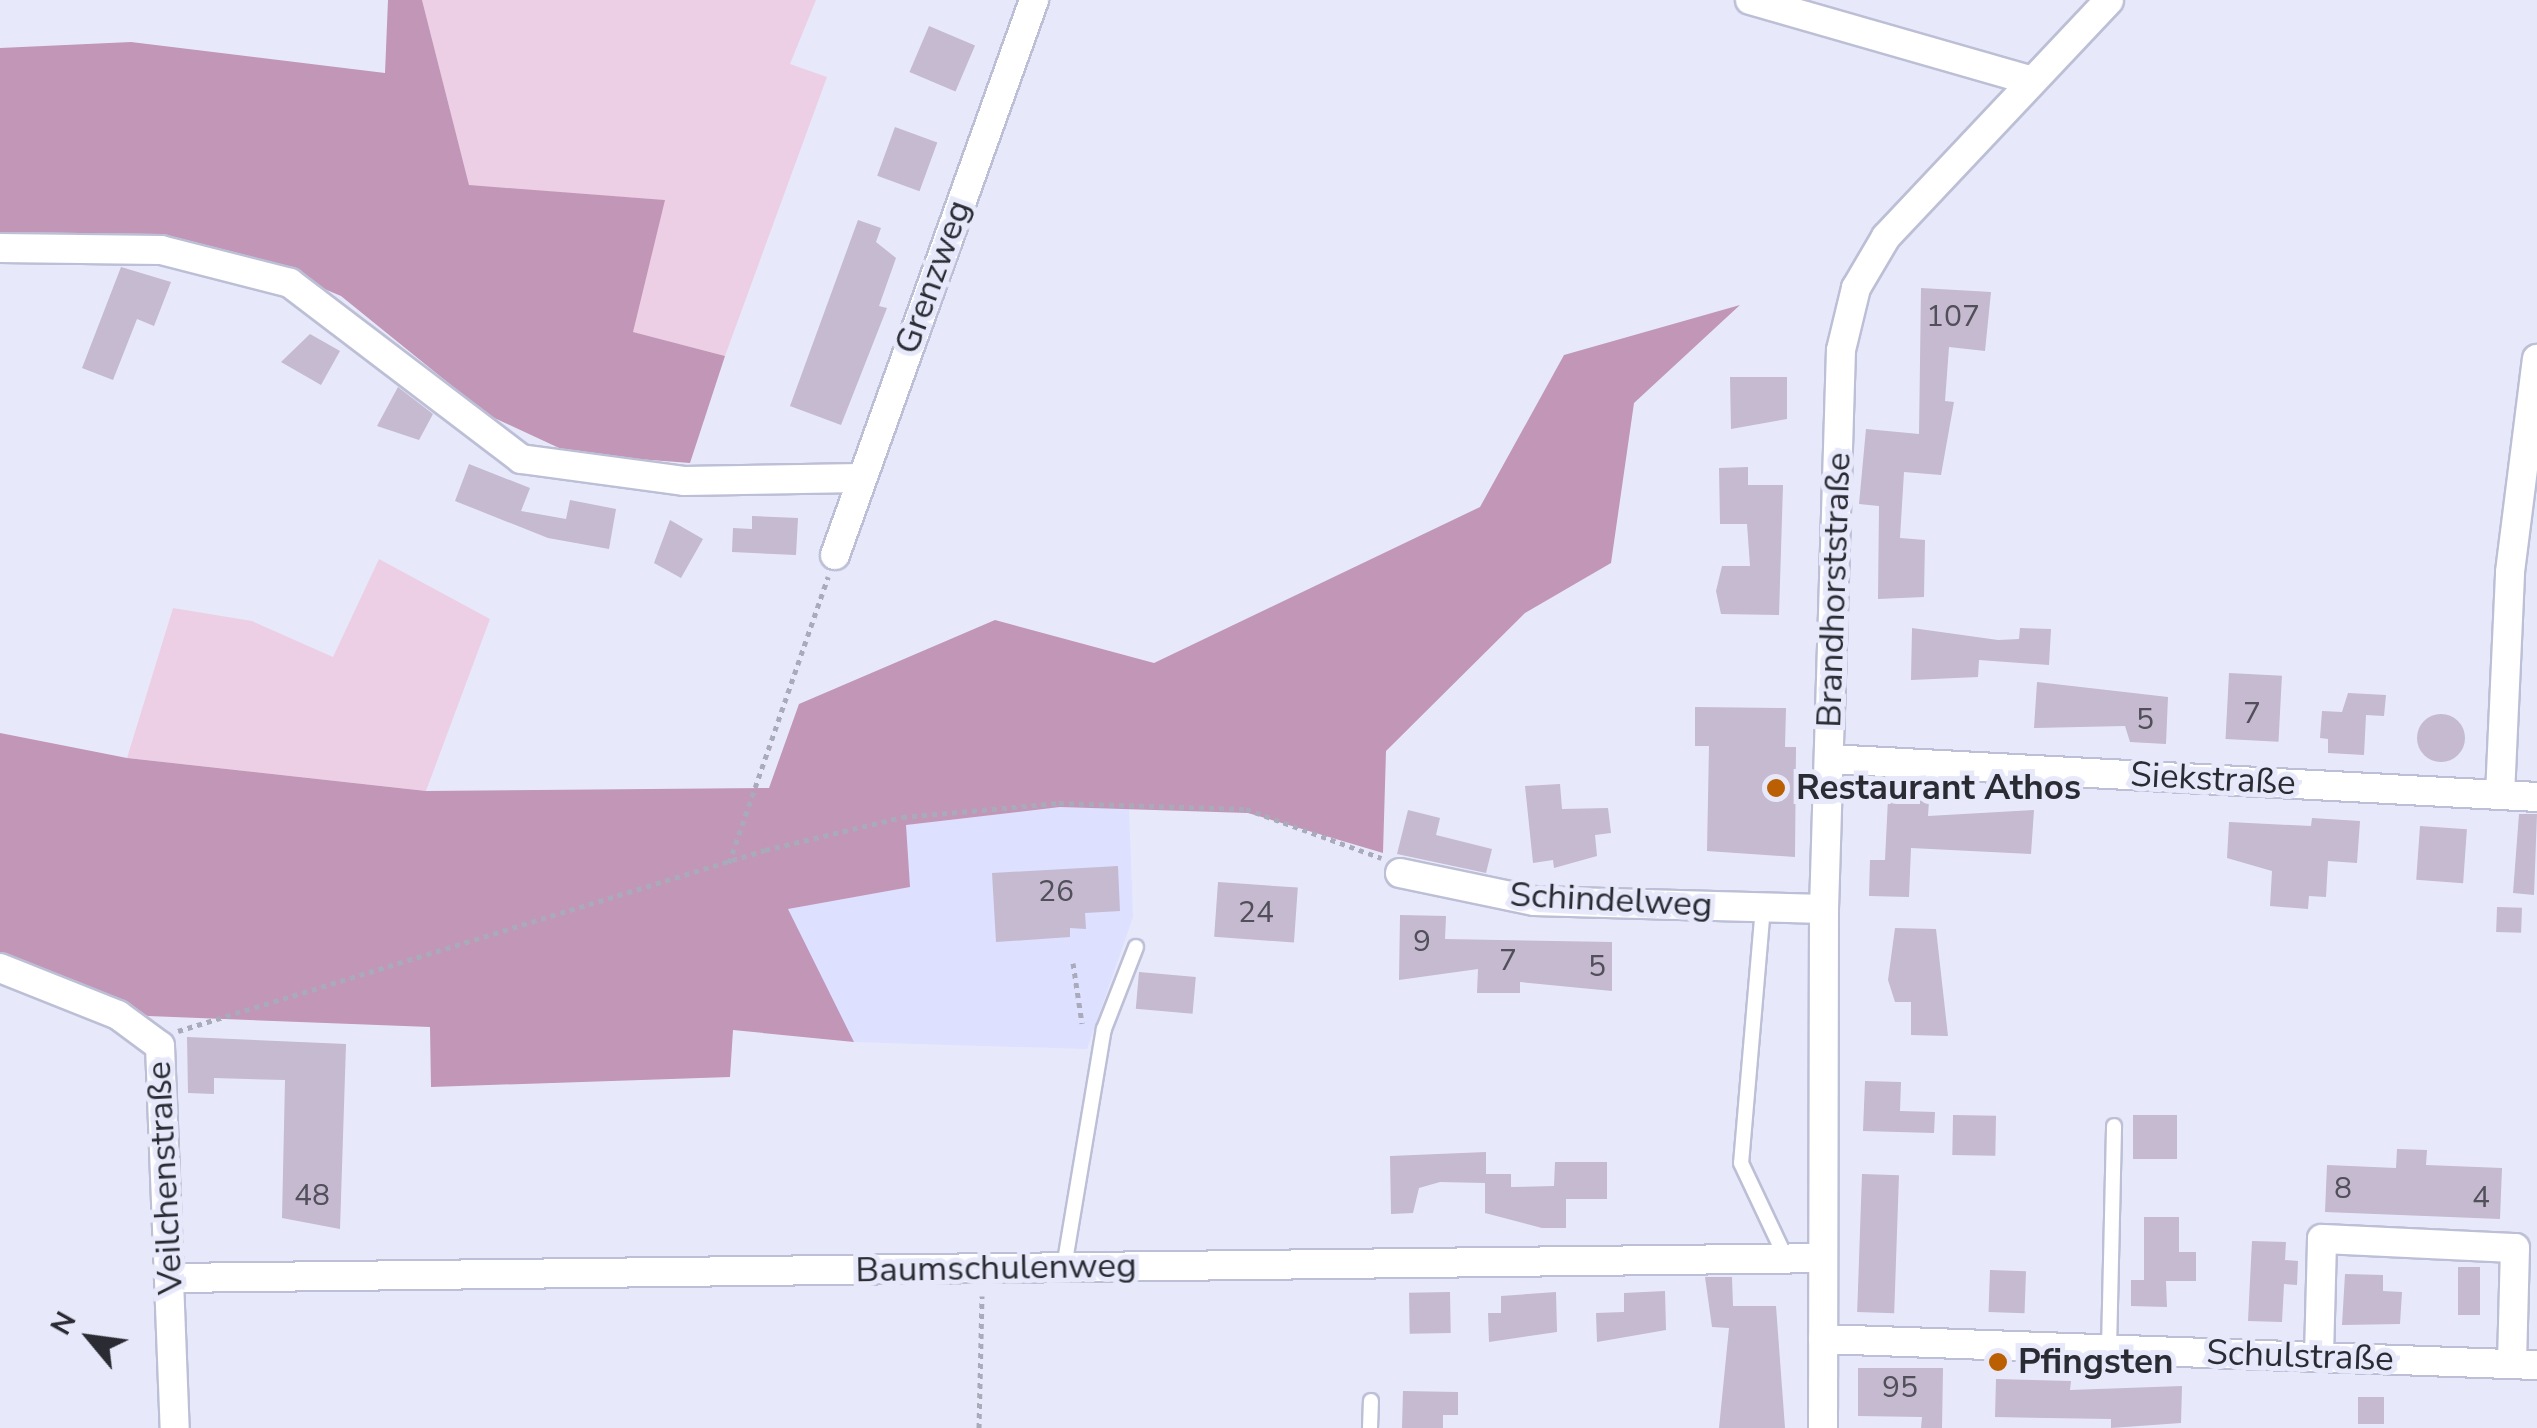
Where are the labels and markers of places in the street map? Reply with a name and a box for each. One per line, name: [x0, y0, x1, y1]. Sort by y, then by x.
place label: Restaurant Athos: [1796, 767, 2081, 809]
marker: Restaurant Athos: [1765, 777, 1787, 799]
place label: Pfingsten: [2018, 1341, 2173, 1383]
marker: Pfingsten: [1987, 1351, 2009, 1373]

